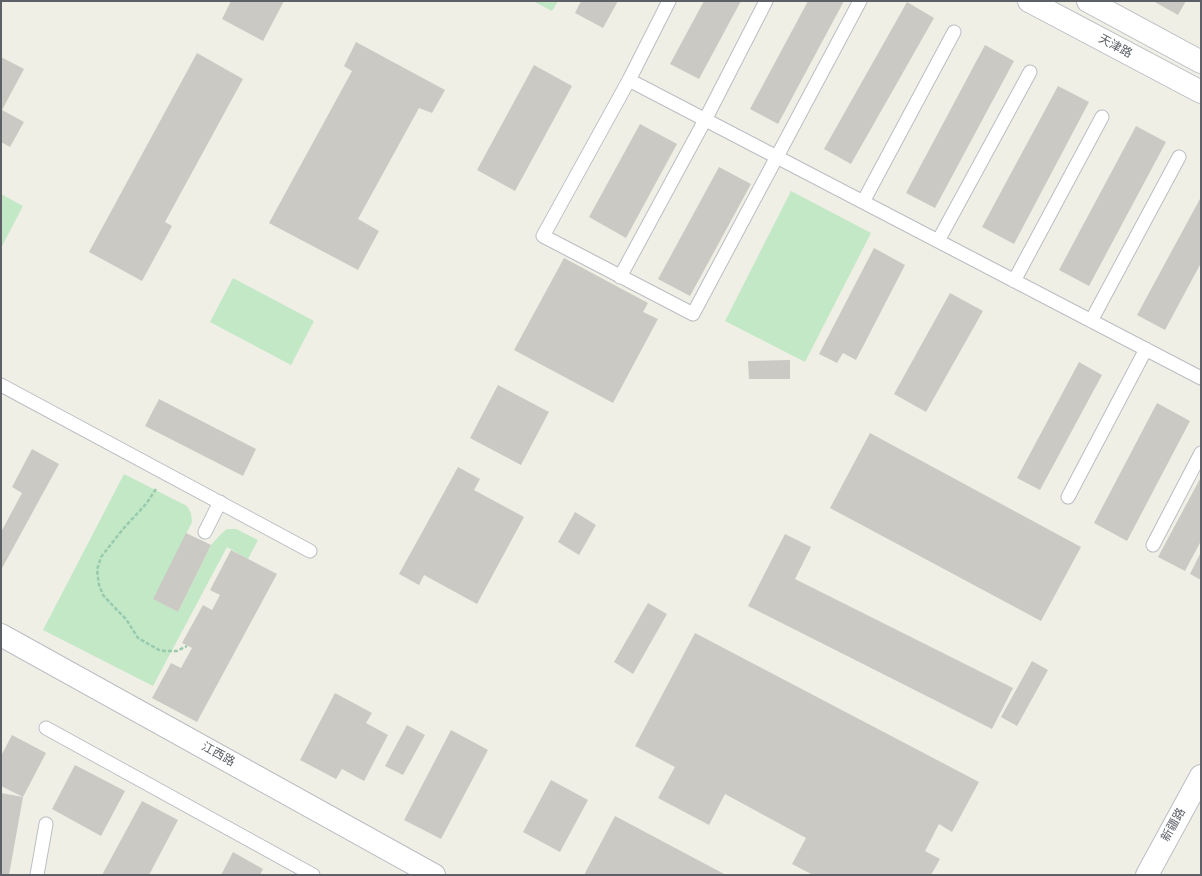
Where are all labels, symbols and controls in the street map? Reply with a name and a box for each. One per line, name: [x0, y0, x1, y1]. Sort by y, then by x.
street label: 天津路: [1096, 32, 1134, 62]
street label: 江西路: [199, 740, 237, 770]
street label: 新疆路: [1159, 806, 1189, 844]

